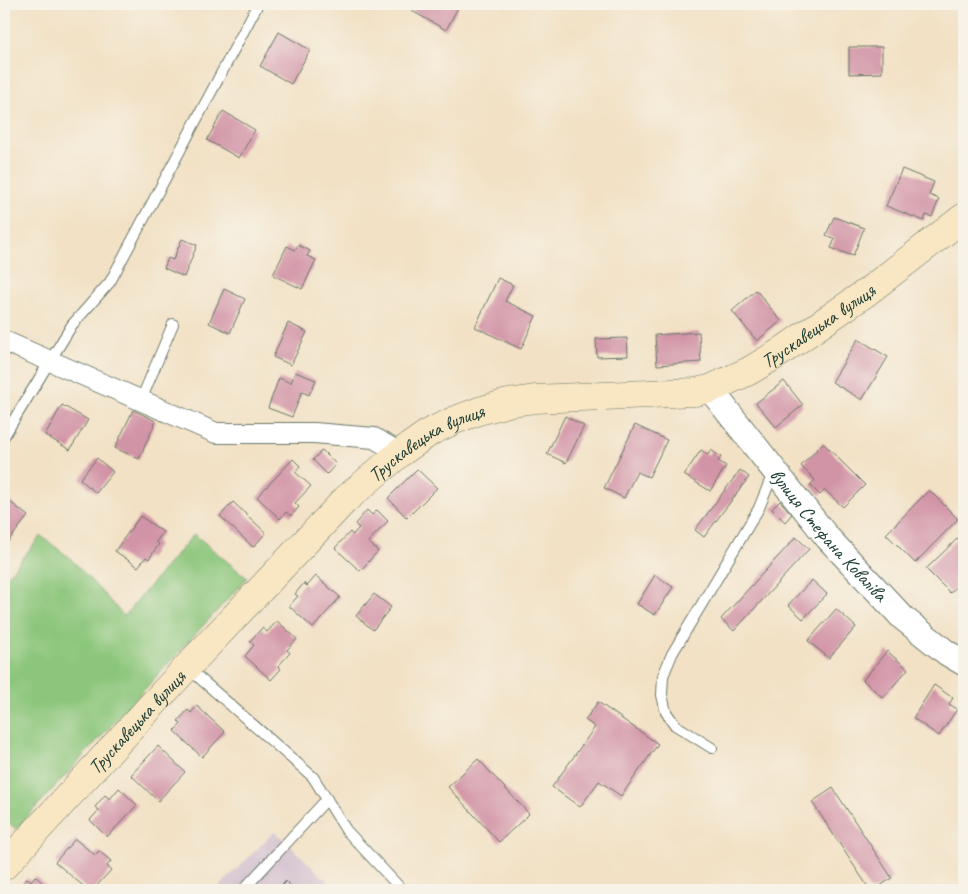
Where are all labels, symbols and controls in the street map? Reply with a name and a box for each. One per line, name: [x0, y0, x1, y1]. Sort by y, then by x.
street label: Трускавецька вулиця: [757, 278, 881, 374]
street label: Трускавецька вулиця: [363, 398, 488, 488]
street label: вулиця Стефана Коваліва: [764, 463, 894, 608]
street label: Трускавецька вулиця: [83, 664, 192, 779]

